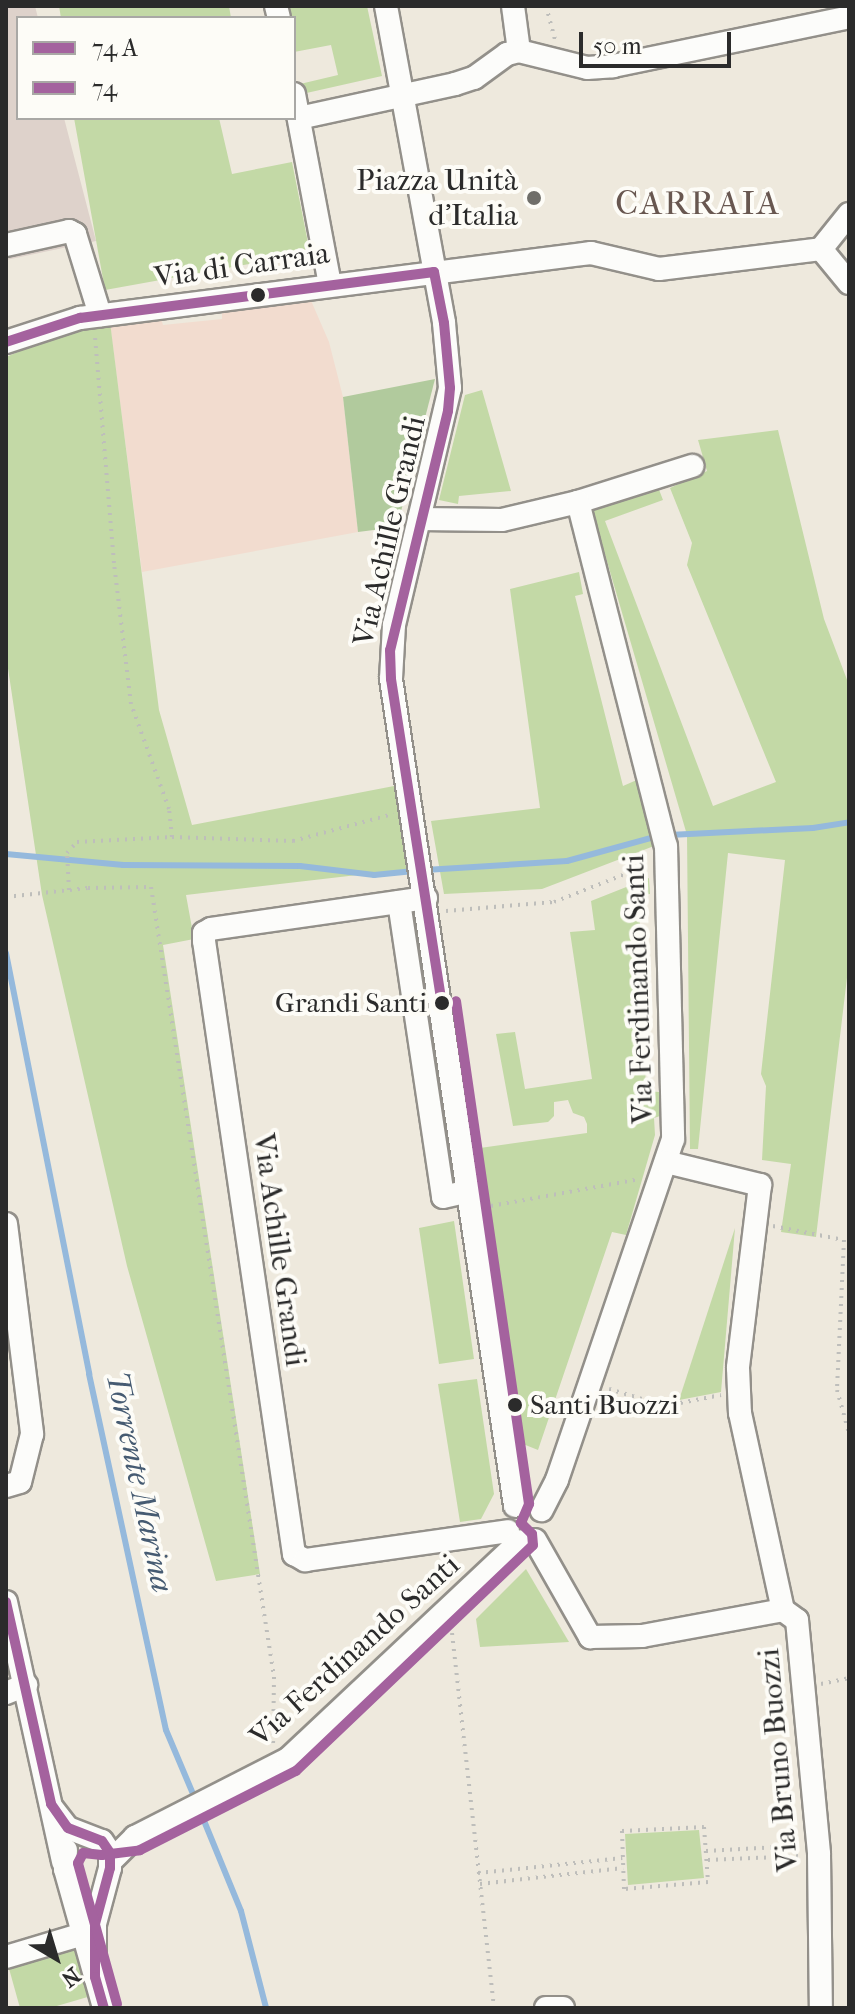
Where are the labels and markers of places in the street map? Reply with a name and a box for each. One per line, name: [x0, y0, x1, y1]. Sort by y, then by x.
place label: Piazza Unità d'Italia: [356, 163, 518, 234]
marker: Piazza Unità d'Italia: [525, 189, 543, 207]
unlabelled marker: [250, 287, 266, 303]
place label: Grandi Santi: [275, 986, 427, 1020]
marker: Grandi Santi: [434, 995, 450, 1011]
place label: Santi Buozzi: [530, 1388, 679, 1422]
marker: Santi Buozzi: [507, 1397, 523, 1413]

